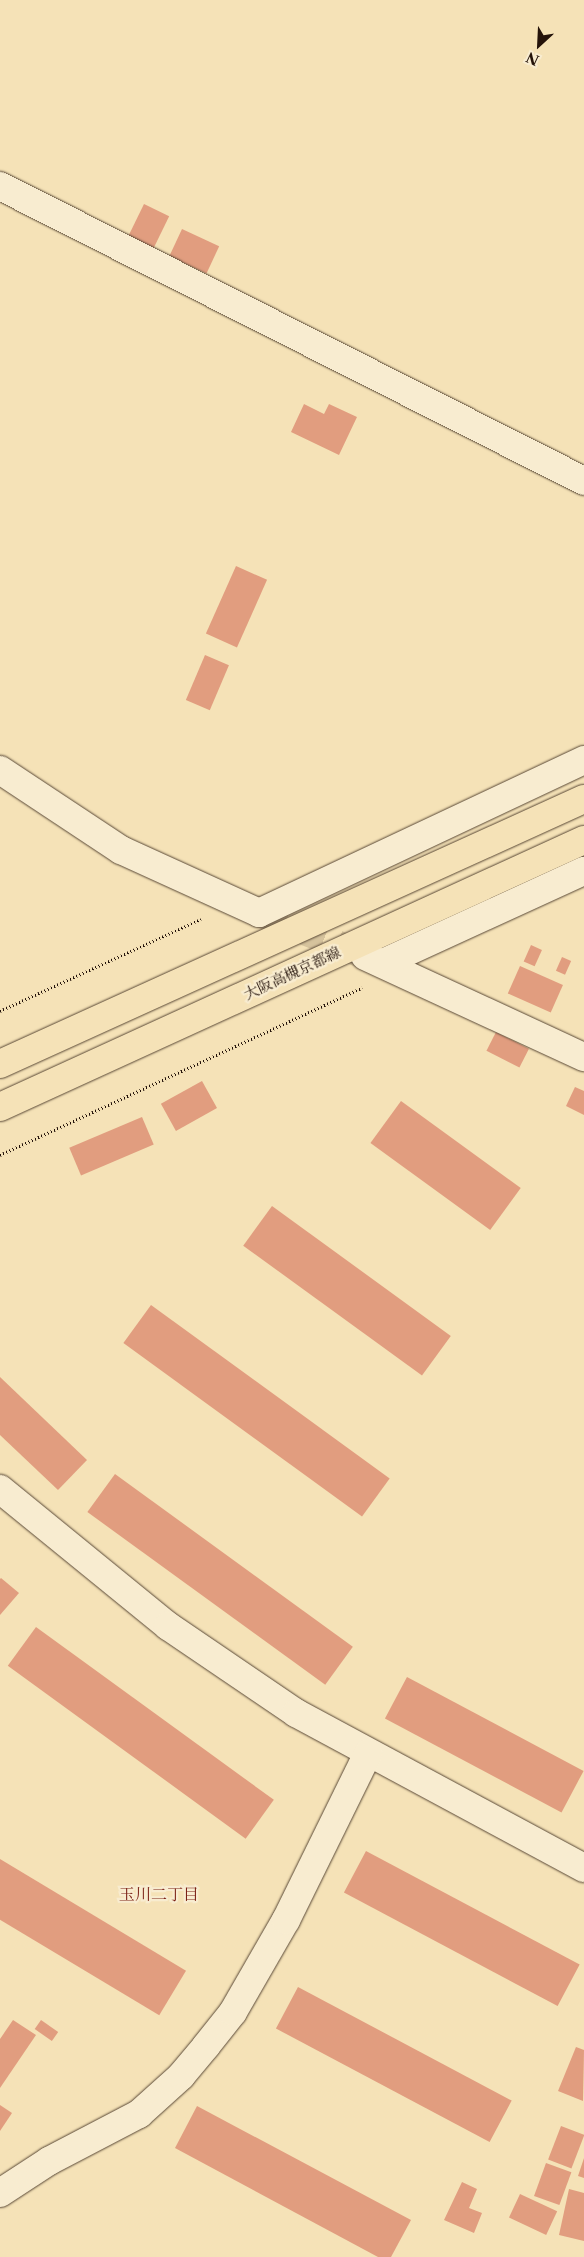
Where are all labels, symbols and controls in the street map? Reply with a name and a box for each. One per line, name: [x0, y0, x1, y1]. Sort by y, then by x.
north arrow: [514, 20, 564, 70]
text: N: [523, 48, 542, 69]
street label: 大阪高槻京都線: [241, 943, 343, 1003]
district label: 玉川二丁目: [119, 1884, 199, 1904]

